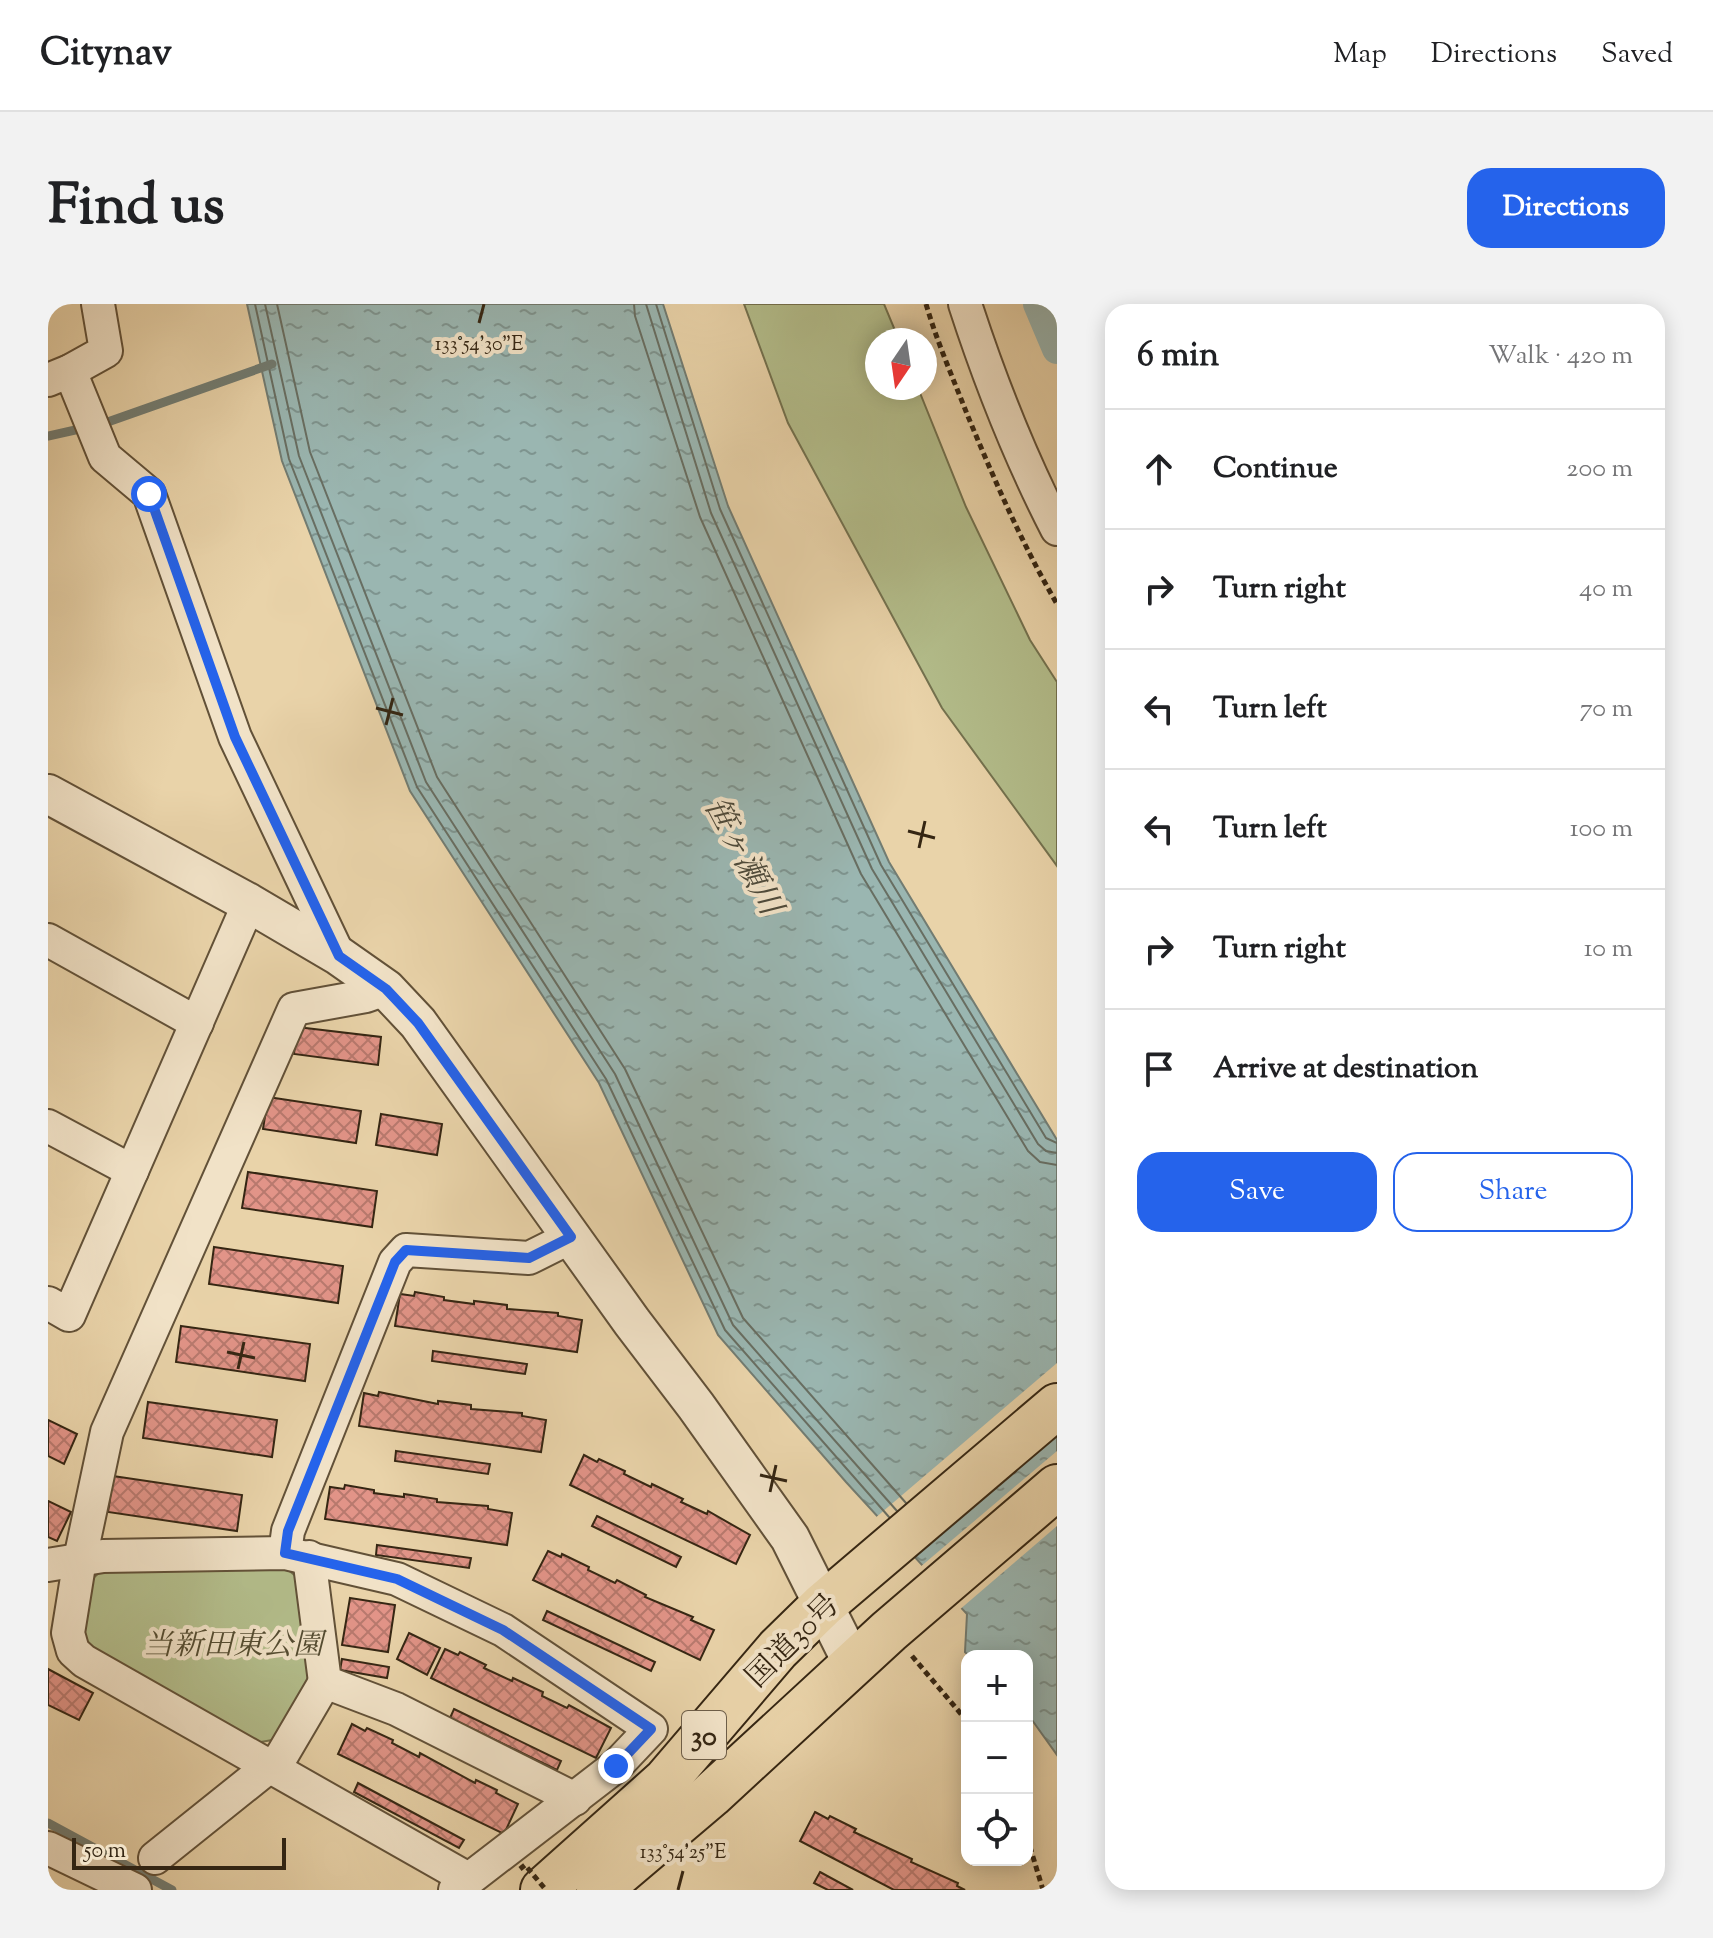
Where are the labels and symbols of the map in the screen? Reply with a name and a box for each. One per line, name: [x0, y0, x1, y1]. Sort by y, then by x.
north arrow: [865, 328, 937, 400]
text: 133°54'30"E: [435, 331, 523, 360]
route start: [131, 476, 167, 512]
water label: 笹ヶ瀬川: [691, 789, 793, 926]
street label: 国道30号: [737, 1585, 851, 1699]
park label: 当新田東公園: [143, 1625, 328, 1668]
road number: 30: [682, 1711, 726, 1759]
route end: [598, 1748, 634, 1784]
scale bar: [72, 1834, 286, 1870]
text: 133°54'25"E: [640, 1839, 726, 1868]

